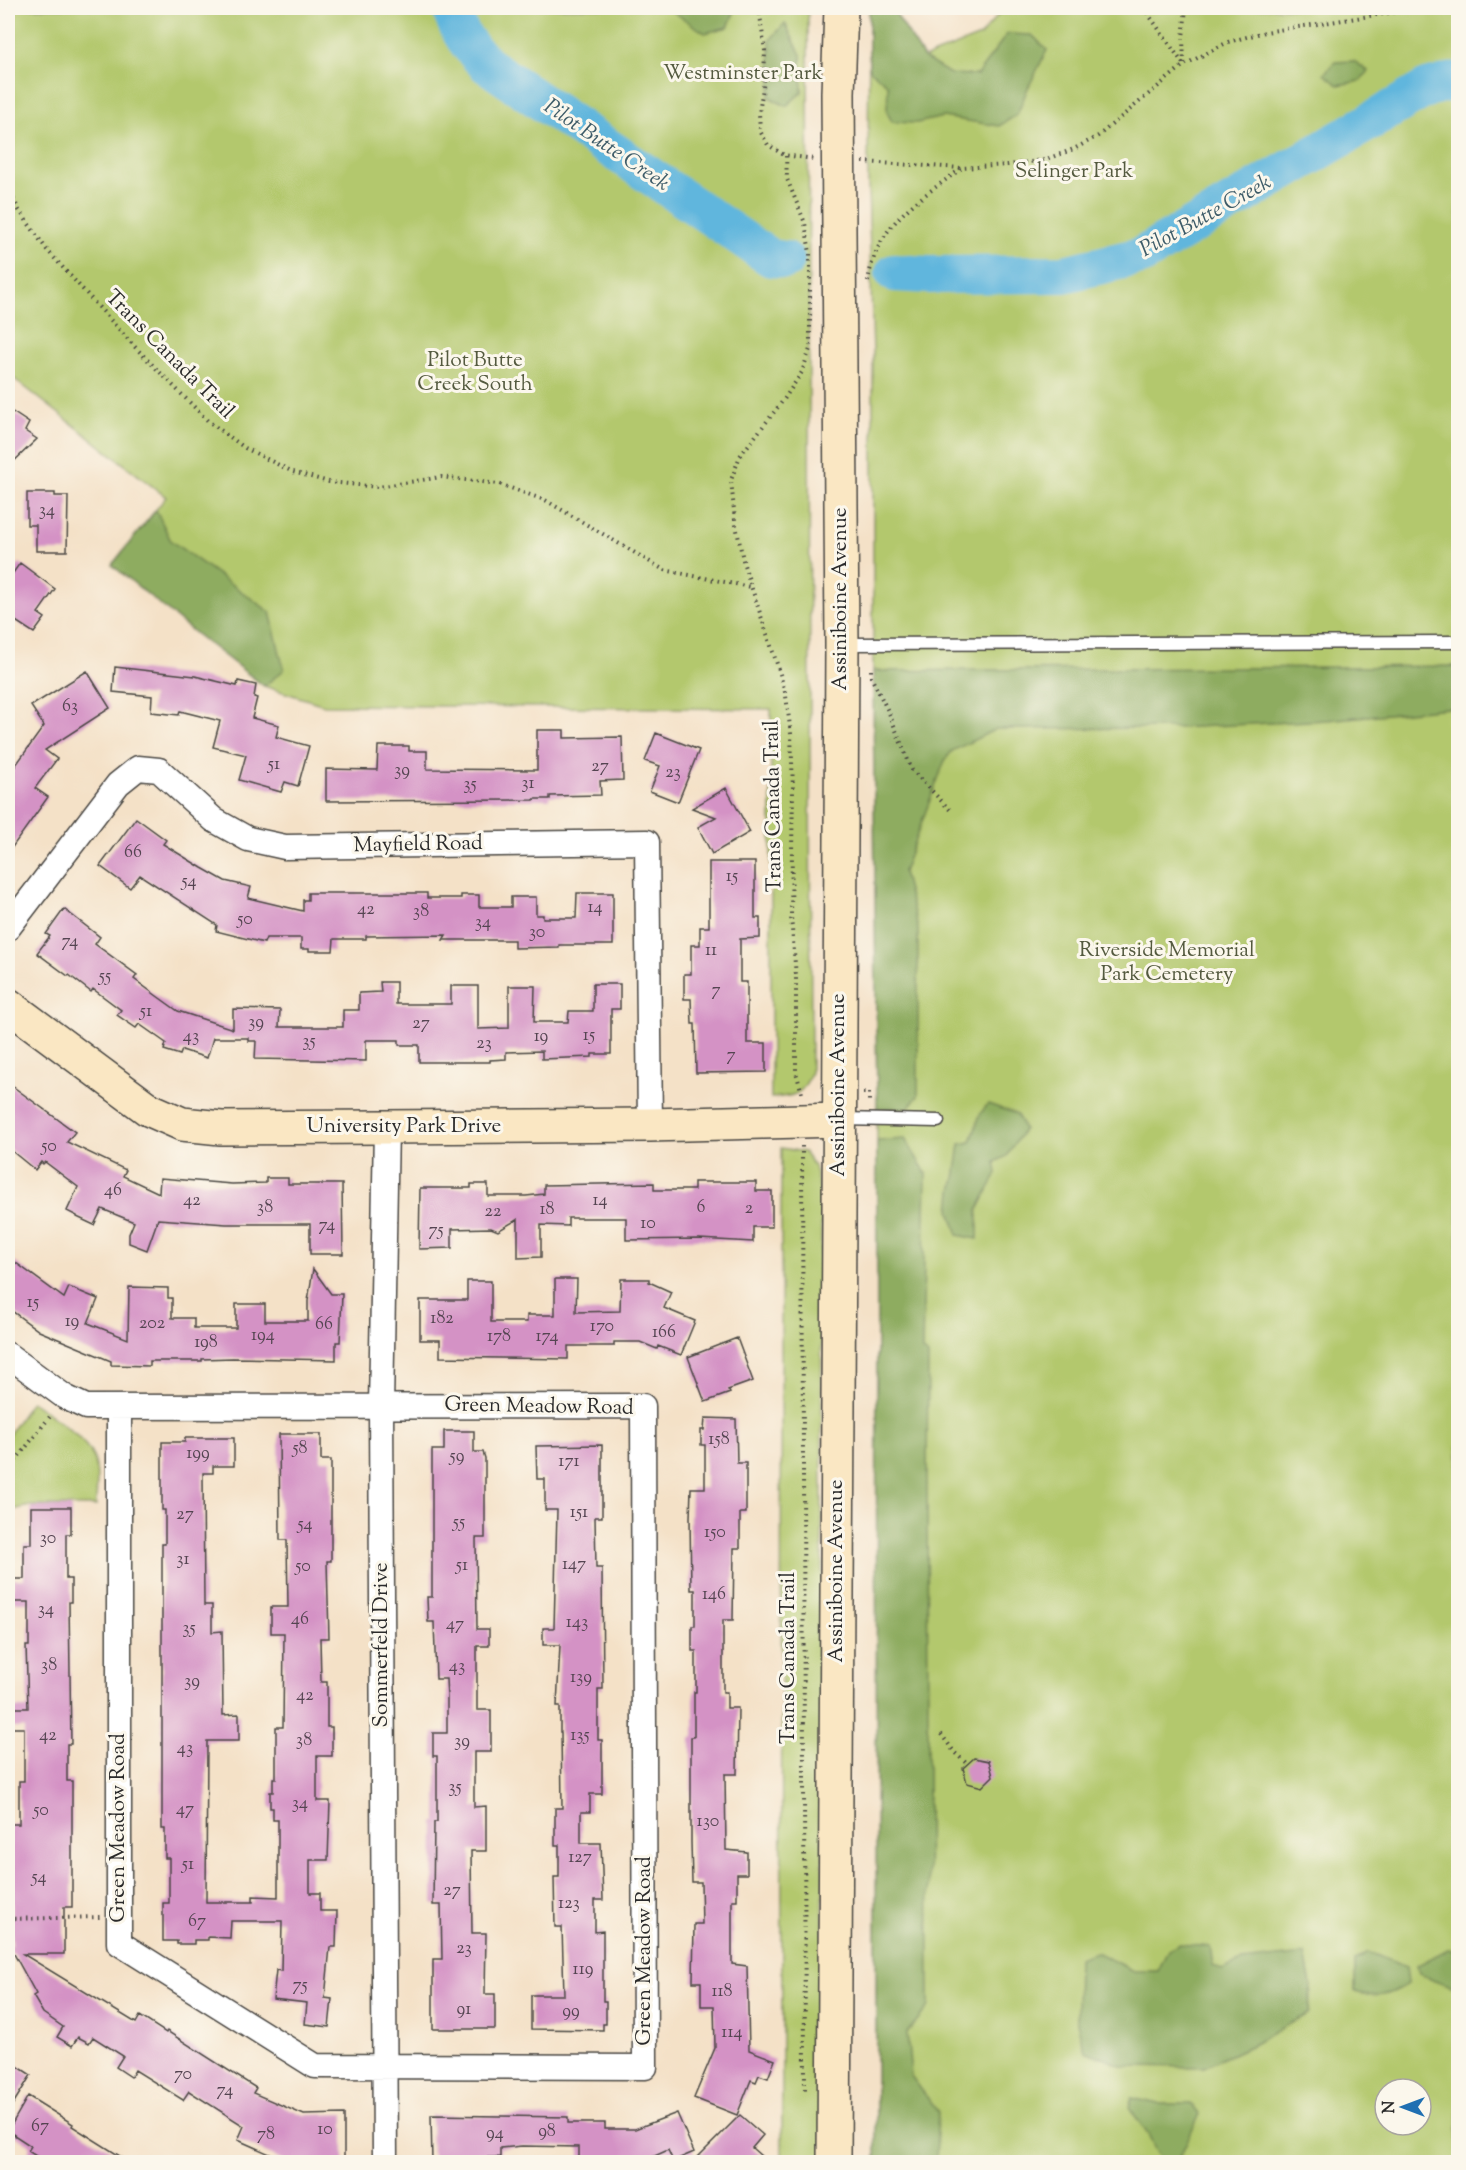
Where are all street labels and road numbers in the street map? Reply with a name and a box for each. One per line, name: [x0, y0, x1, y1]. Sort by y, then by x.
street label: Trans Canada Trail: [98, 284, 241, 427]
street label: Assiniboine Avenue: [826, 507, 856, 691]
street label: Trans Canada Trail: [757, 720, 790, 892]
street label: Mayfield Road: [353, 829, 483, 861]
street label: Assiniboine Avenue: [824, 993, 854, 1177]
street label: University Park Drive: [307, 1112, 501, 1142]
street label: Green Meadow Road: [444, 1390, 634, 1424]
street label: Assiniboine Avenue: [822, 1479, 852, 1663]
street label: Sommerfeld Drive: [367, 1562, 397, 1728]
street label: Trans Canada Trail: [774, 1572, 804, 1744]
street label: Green Meadow Road: [104, 1733, 134, 1923]
street label: Green Meadow Road: [630, 1856, 660, 2046]

